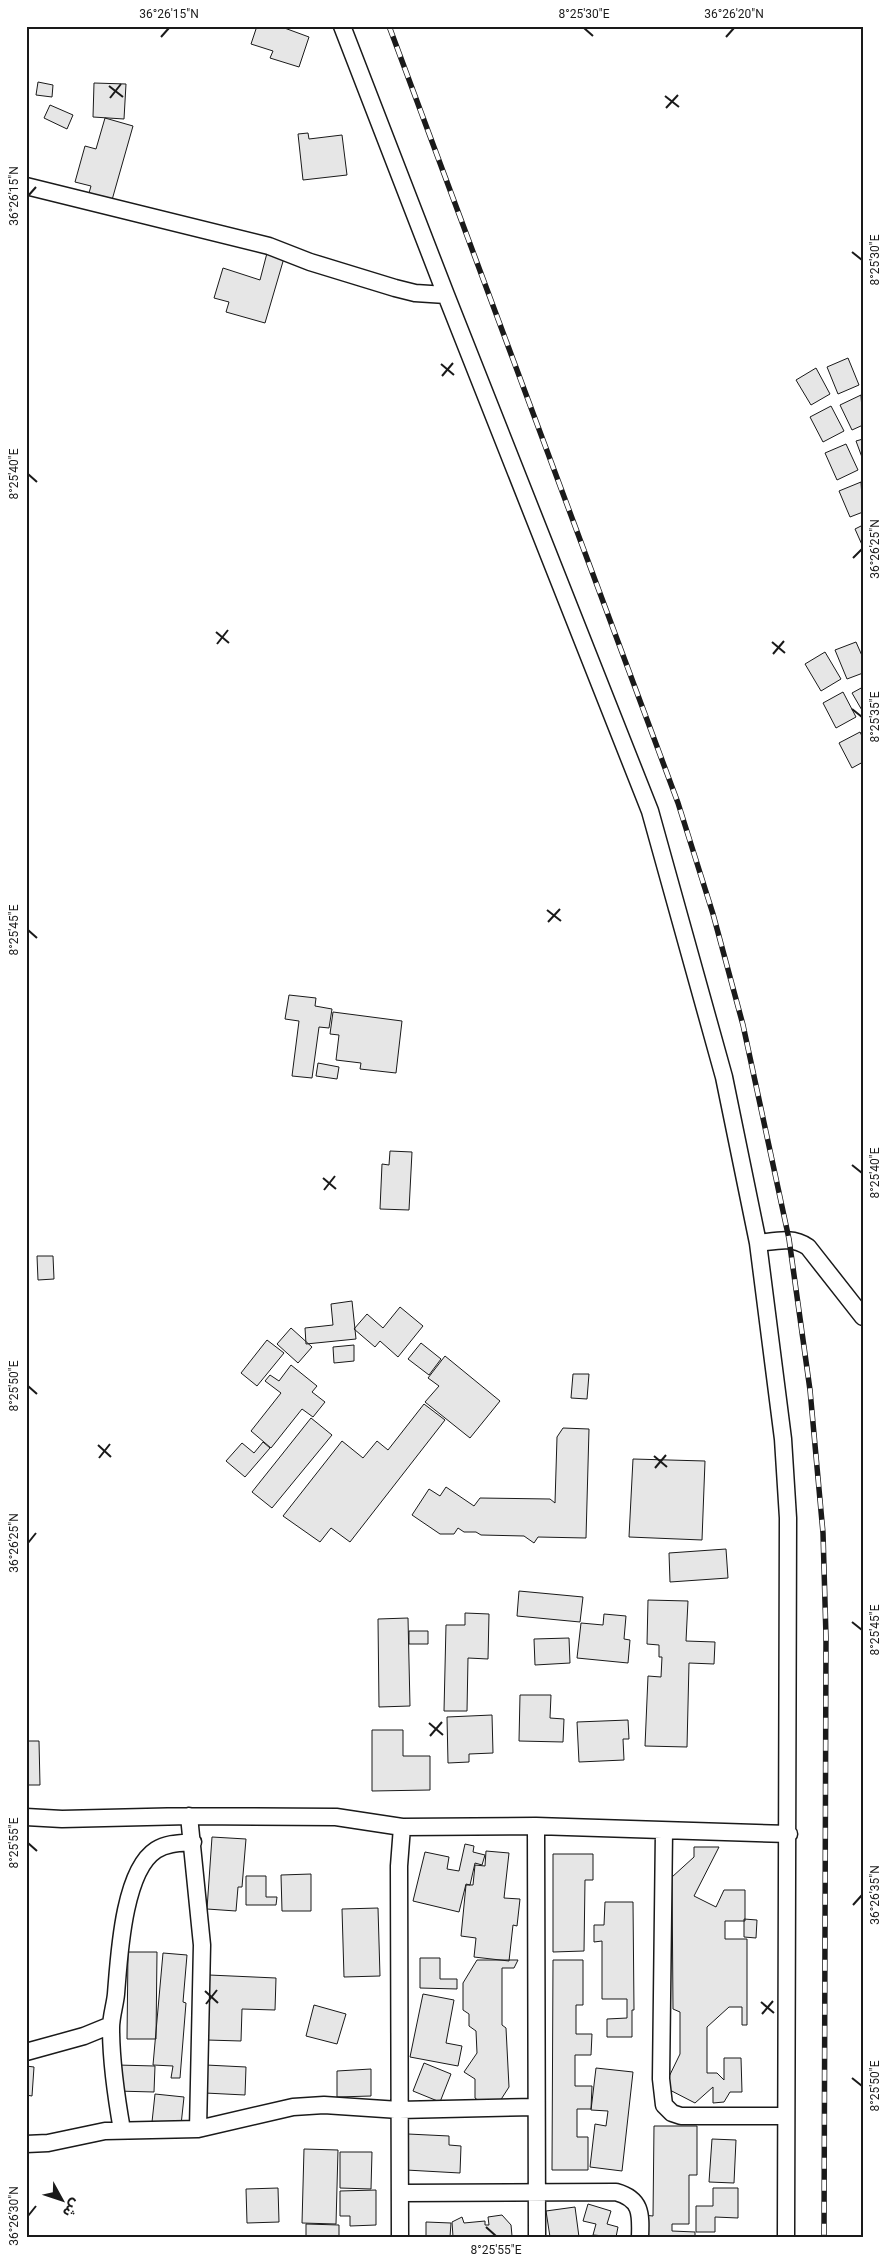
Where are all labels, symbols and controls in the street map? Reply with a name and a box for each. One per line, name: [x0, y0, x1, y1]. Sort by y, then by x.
text: 36°26'15"N: [139, 7, 199, 21]
text: 8°25'30"E: [559, 7, 610, 21]
text: 36°26'20"N: [704, 7, 764, 21]
text: 36°26'15"N: [7, 166, 21, 226]
text: 8°25'30"E: [868, 234, 882, 285]
text: 8°25'40"E: [7, 448, 21, 499]
text: 36°26'25"N: [868, 519, 882, 579]
text: 8°25'35"E: [868, 691, 882, 742]
text: 8°25'45"E: [7, 904, 21, 955]
text: 8°25'40"E: [868, 1147, 882, 1198]
text: 8°25'50"E: [7, 1360, 21, 1411]
text: 36°26'25"N: [7, 1513, 21, 1573]
text: 8°25'45"E: [868, 1604, 882, 1655]
text: 8°25'55"E: [7, 1817, 21, 1868]
text: 36°26'35"N: [868, 1865, 882, 1925]
text: 8°25'50"E: [868, 2060, 882, 2111]
north arrow: [38, 2176, 88, 2226]
text: 36°26'30"N: [7, 2186, 21, 2246]
text: ش: [60, 2196, 84, 2221]
text: 8°25'55"E: [471, 2243, 522, 2257]

